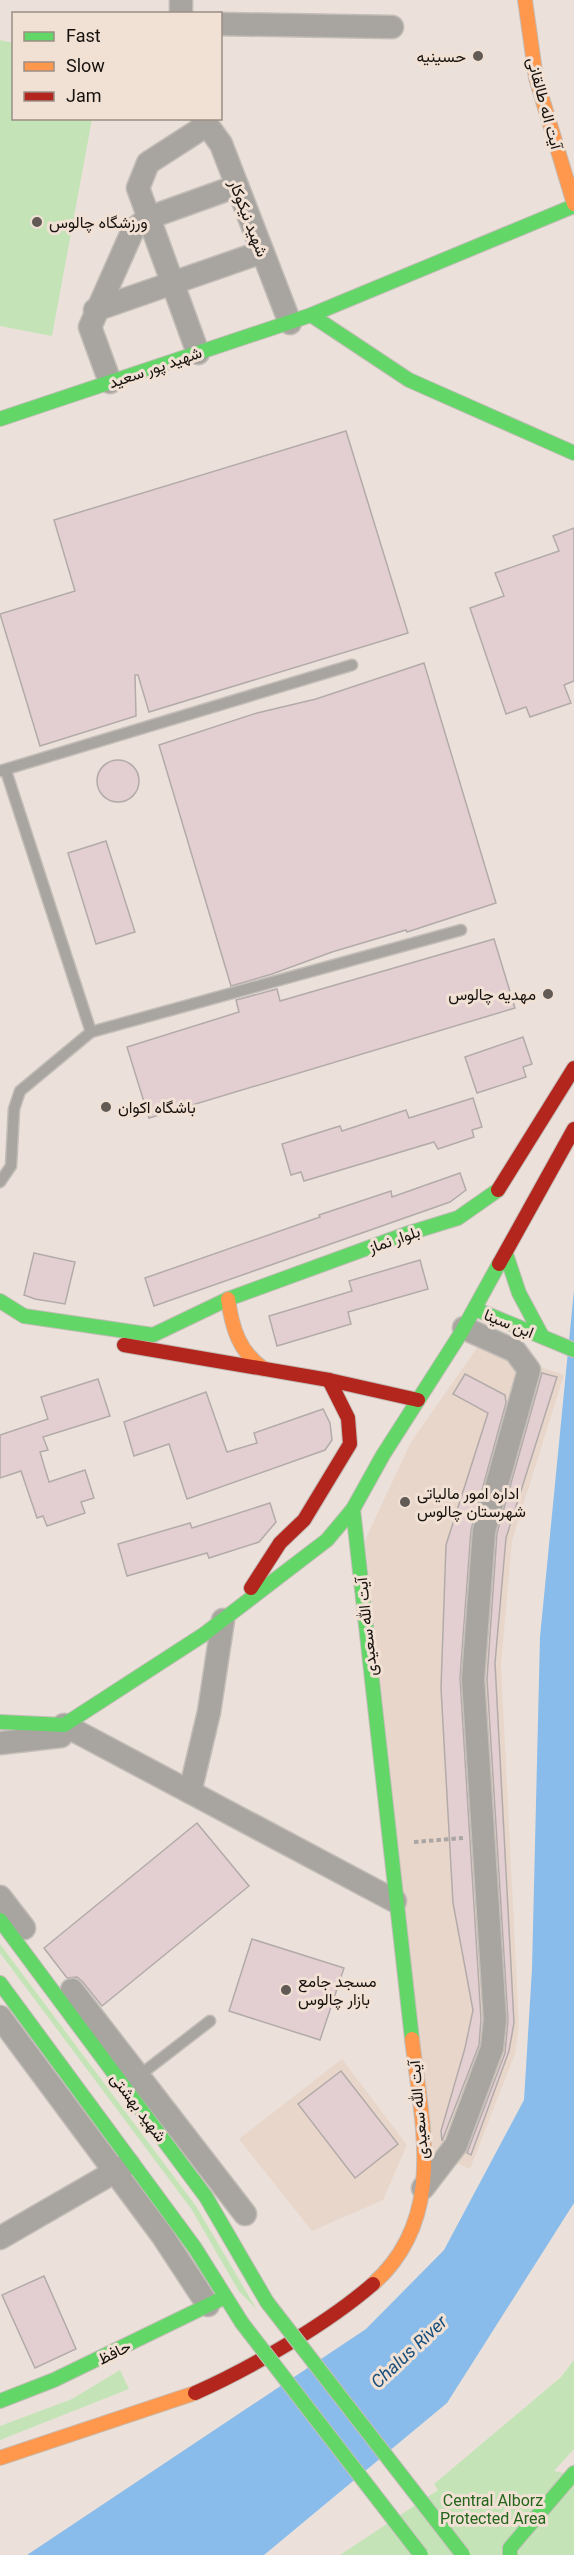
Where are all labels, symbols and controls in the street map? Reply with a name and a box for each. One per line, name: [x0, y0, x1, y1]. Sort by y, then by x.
legend: [12, 12, 222, 120]
text: Fast: [66, 25, 101, 46]
place label: حسینیه: [416, 47, 466, 66]
marker: حسینیه: [471, 49, 485, 63]
text: Slow: [66, 55, 105, 76]
street label: آیت اله طالقانی: [522, 55, 566, 153]
text: Jam: [66, 85, 102, 106]
street label: شهید نیکوکار: [224, 176, 272, 260]
place label: ورزشگاه چالوس: [49, 213, 148, 234]
marker: ورزشگاه چالوس: [30, 215, 44, 229]
street label: شهید پور سعید: [106, 343, 205, 394]
place label: مهدیه چالوس: [448, 985, 536, 1006]
marker: مهدیه چالوس: [541, 987, 555, 1001]
place label: باشگاه اکوان: [118, 1098, 196, 1118]
marker: باشگاه اکوان: [99, 1100, 113, 1114]
street label: بلوار نماز: [365, 1222, 423, 1258]
street label: ابن سینا: [481, 1305, 536, 1343]
place label: اداره امور مالیاتی شهرستان چالوس: [417, 1484, 526, 1523]
marker: اداره امور مالیاتی شهرستان چالوس: [398, 1495, 412, 1509]
street label: آیت الله سعیدی: [352, 1575, 382, 1677]
place label: مسجد جامع بازار چالوس: [298, 1972, 376, 2011]
marker: مسجد جامع بازار چالوس: [279, 1983, 293, 1997]
street label: آیت الله سعیدی: [405, 2058, 433, 2160]
street label: شهید بهشتی: [106, 2069, 171, 2146]
water label: Chalus River: [366, 2310, 452, 2392]
street label: حافظ: [95, 2336, 134, 2369]
park label: Central Alborz Protected Area: [440, 2491, 546, 2528]

